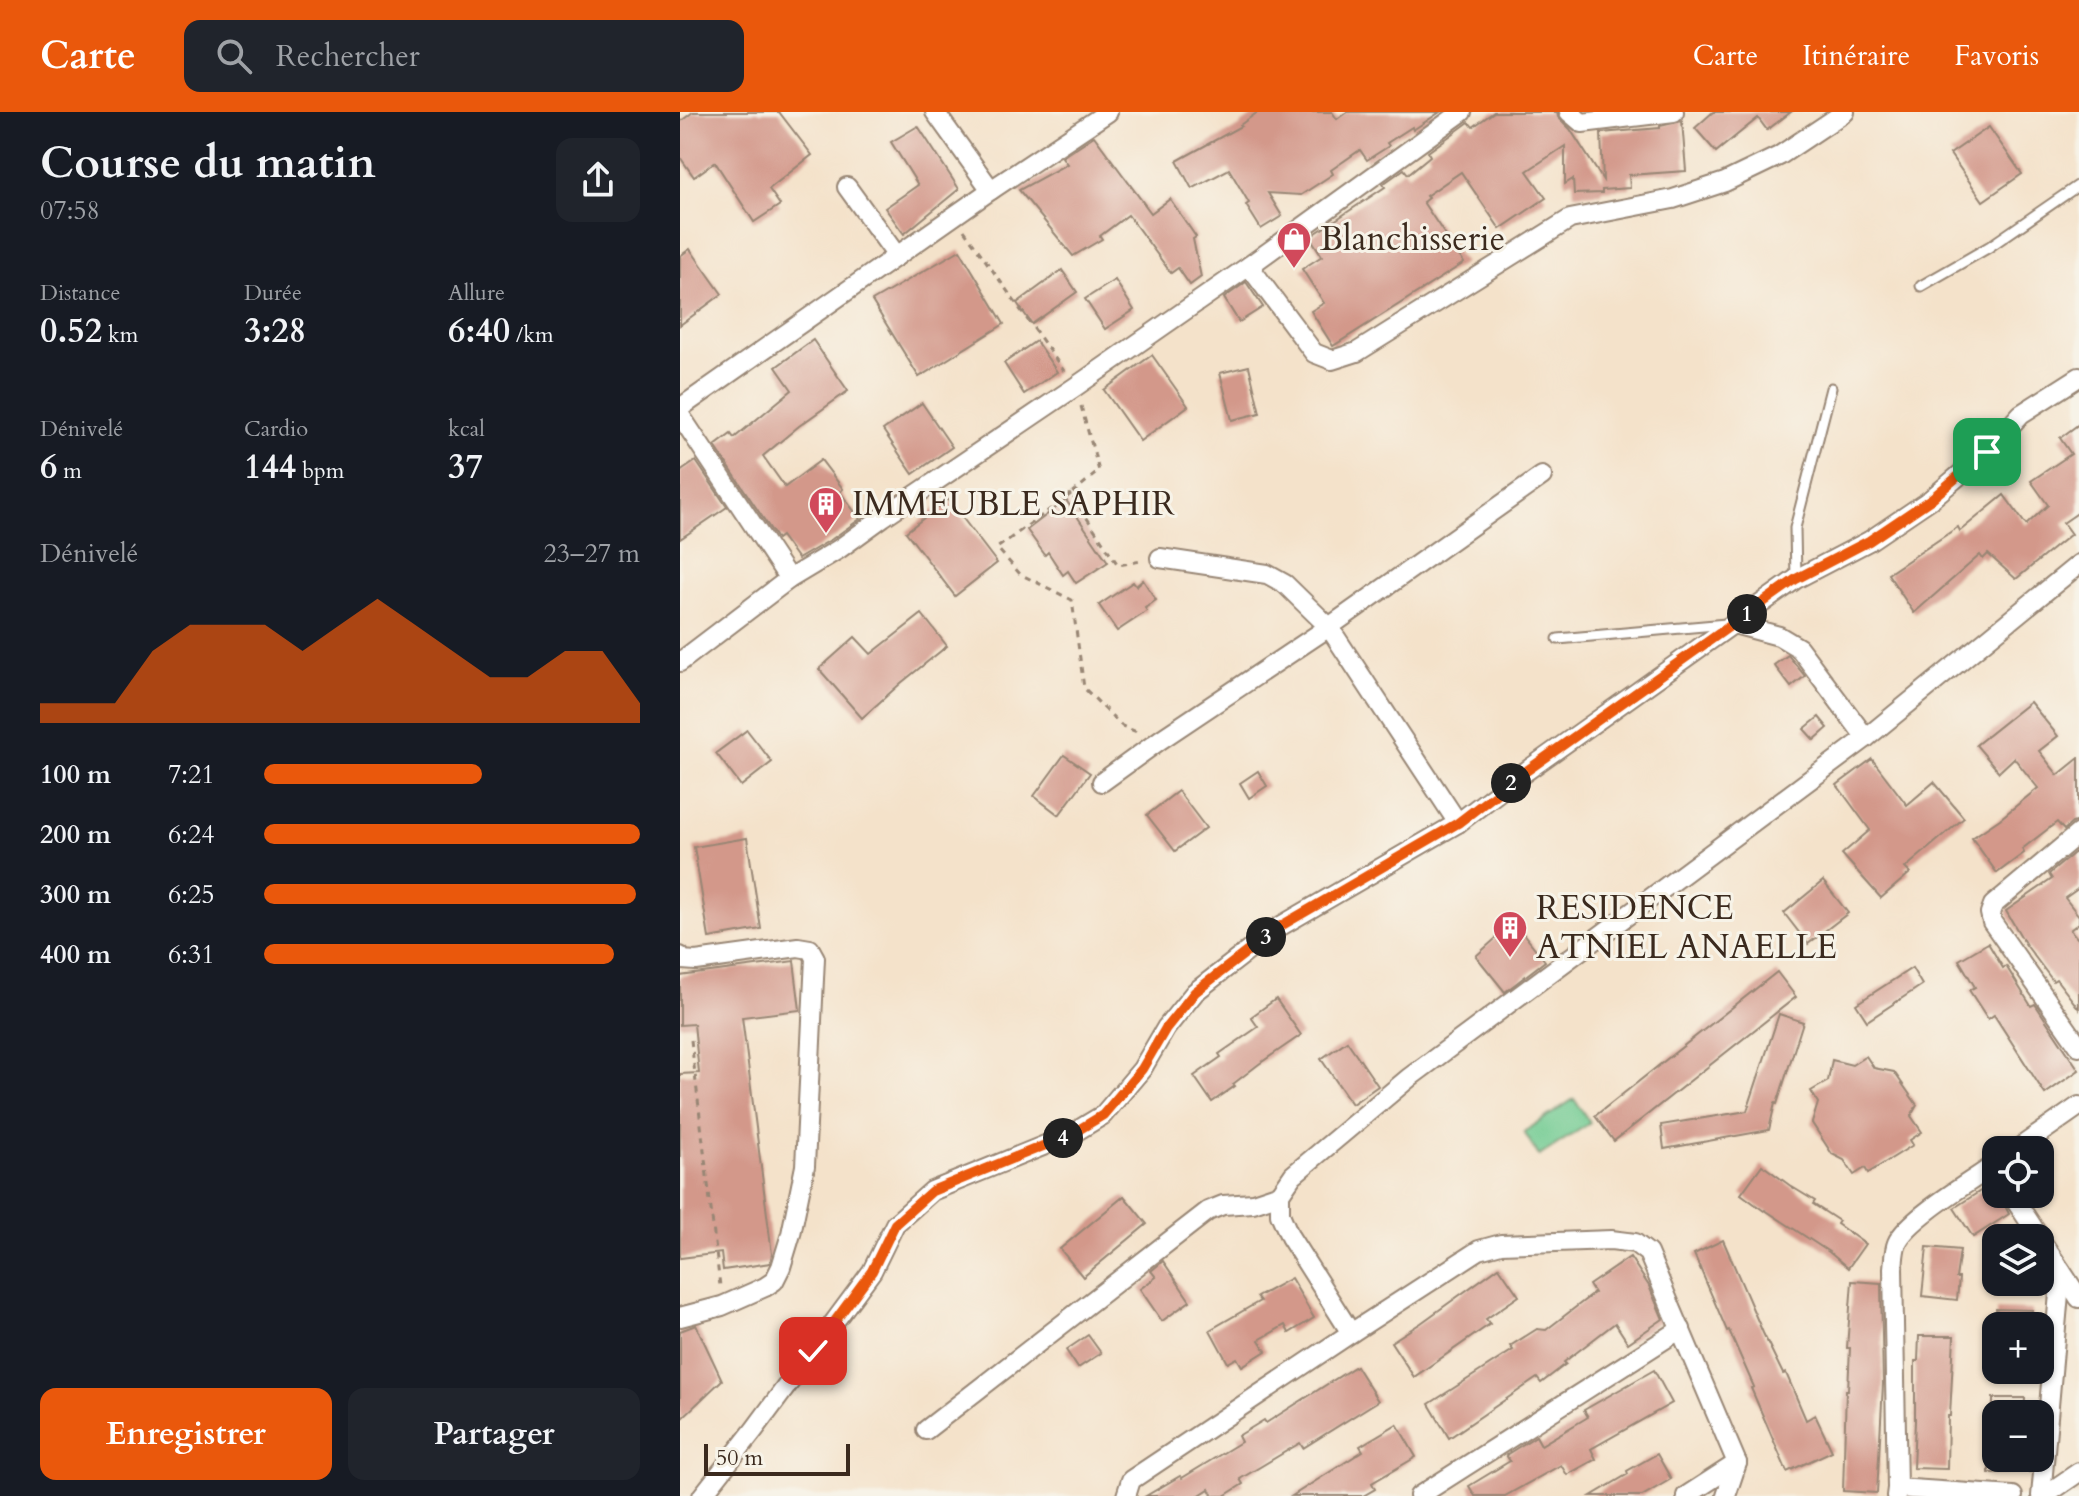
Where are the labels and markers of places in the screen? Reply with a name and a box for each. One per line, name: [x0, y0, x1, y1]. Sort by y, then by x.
place label: Blanchisserie: [1320, 216, 1505, 262]
shop icon: Blanchisserie: [1275, 220, 1313, 270]
pin: [1953, 418, 2021, 486]
place label: IMMEUBLE SAPHIR: [852, 481, 1176, 527]
building icon: IMMEUBLE SAPHIR: [807, 485, 845, 535]
pin: 1: [1727, 594, 1767, 634]
pin: 2: [1491, 763, 1531, 803]
place label: RESIDENCE ATNIEL ANAELLE: [1536, 885, 1837, 970]
building icon: RESIDENCE ATNIEL ANAELLE: [1491, 909, 1529, 959]
pin: 3: [1246, 917, 1286, 957]
pin: 4: [1043, 1118, 1083, 1158]
pin: [779, 1317, 847, 1385]

